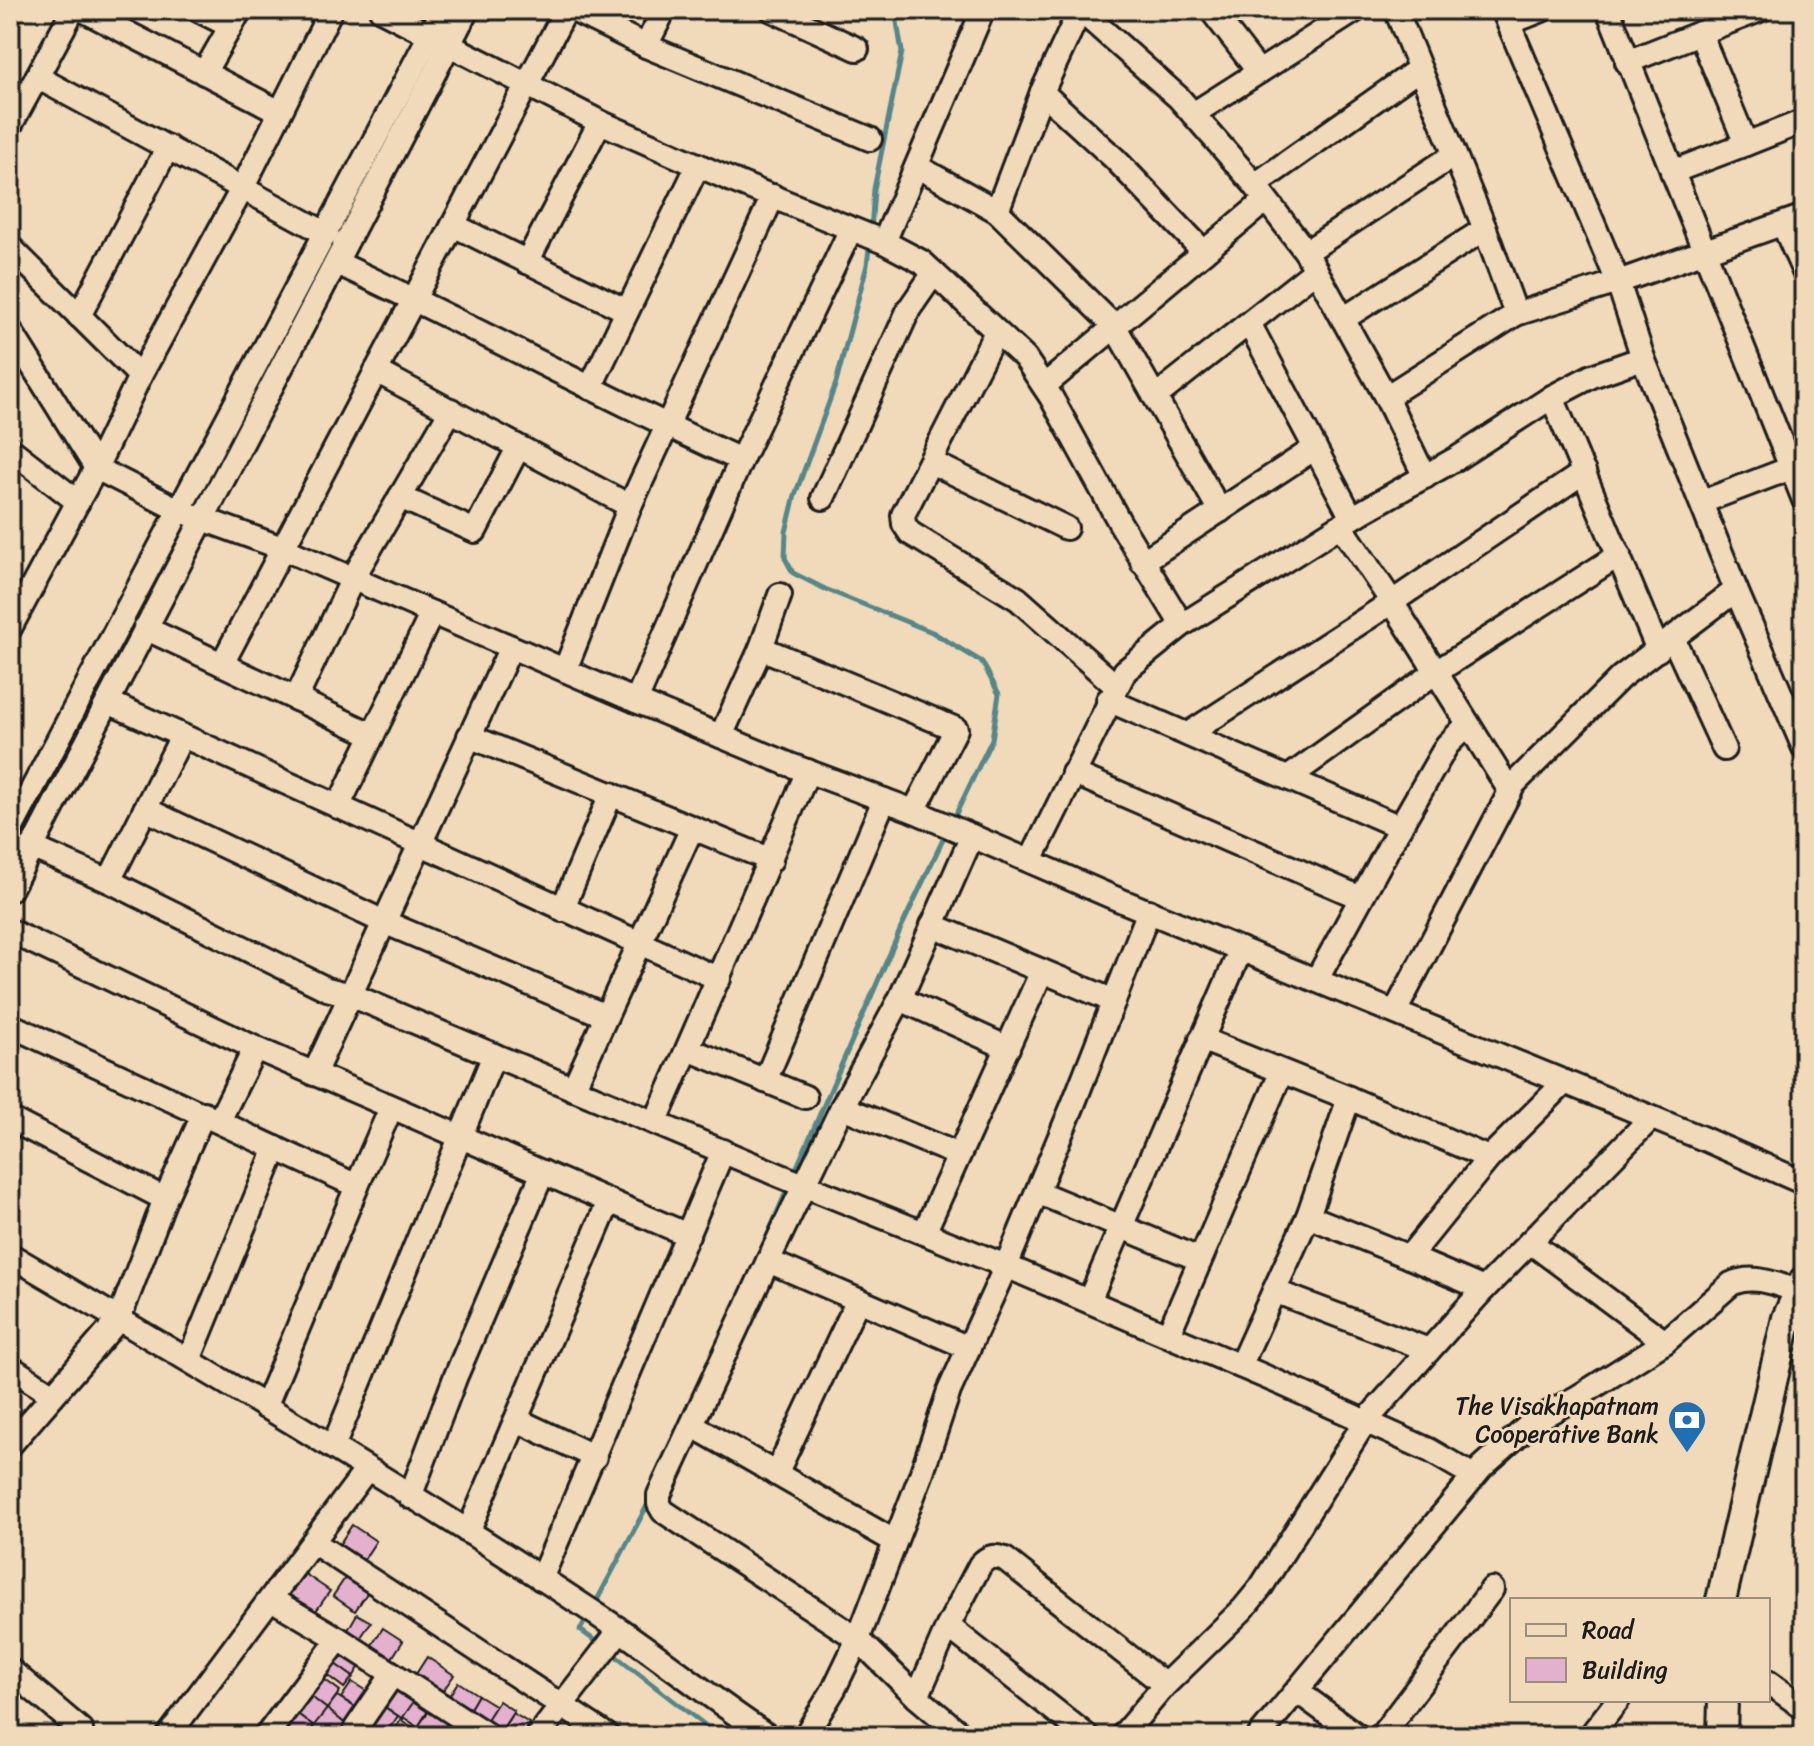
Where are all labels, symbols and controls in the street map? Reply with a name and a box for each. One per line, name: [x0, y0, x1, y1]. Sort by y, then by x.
place label: The Visakhapatnam Cooperative Bank: [1455, 1385, 1659, 1455]
bank icon: The Visakhapatnam Cooperative Bank: [1666, 1399, 1708, 1454]
legend: [1510, 1598, 1770, 1702]
text: Road: [1582, 1609, 1636, 1651]
text: Building: [1582, 1649, 1668, 1691]

